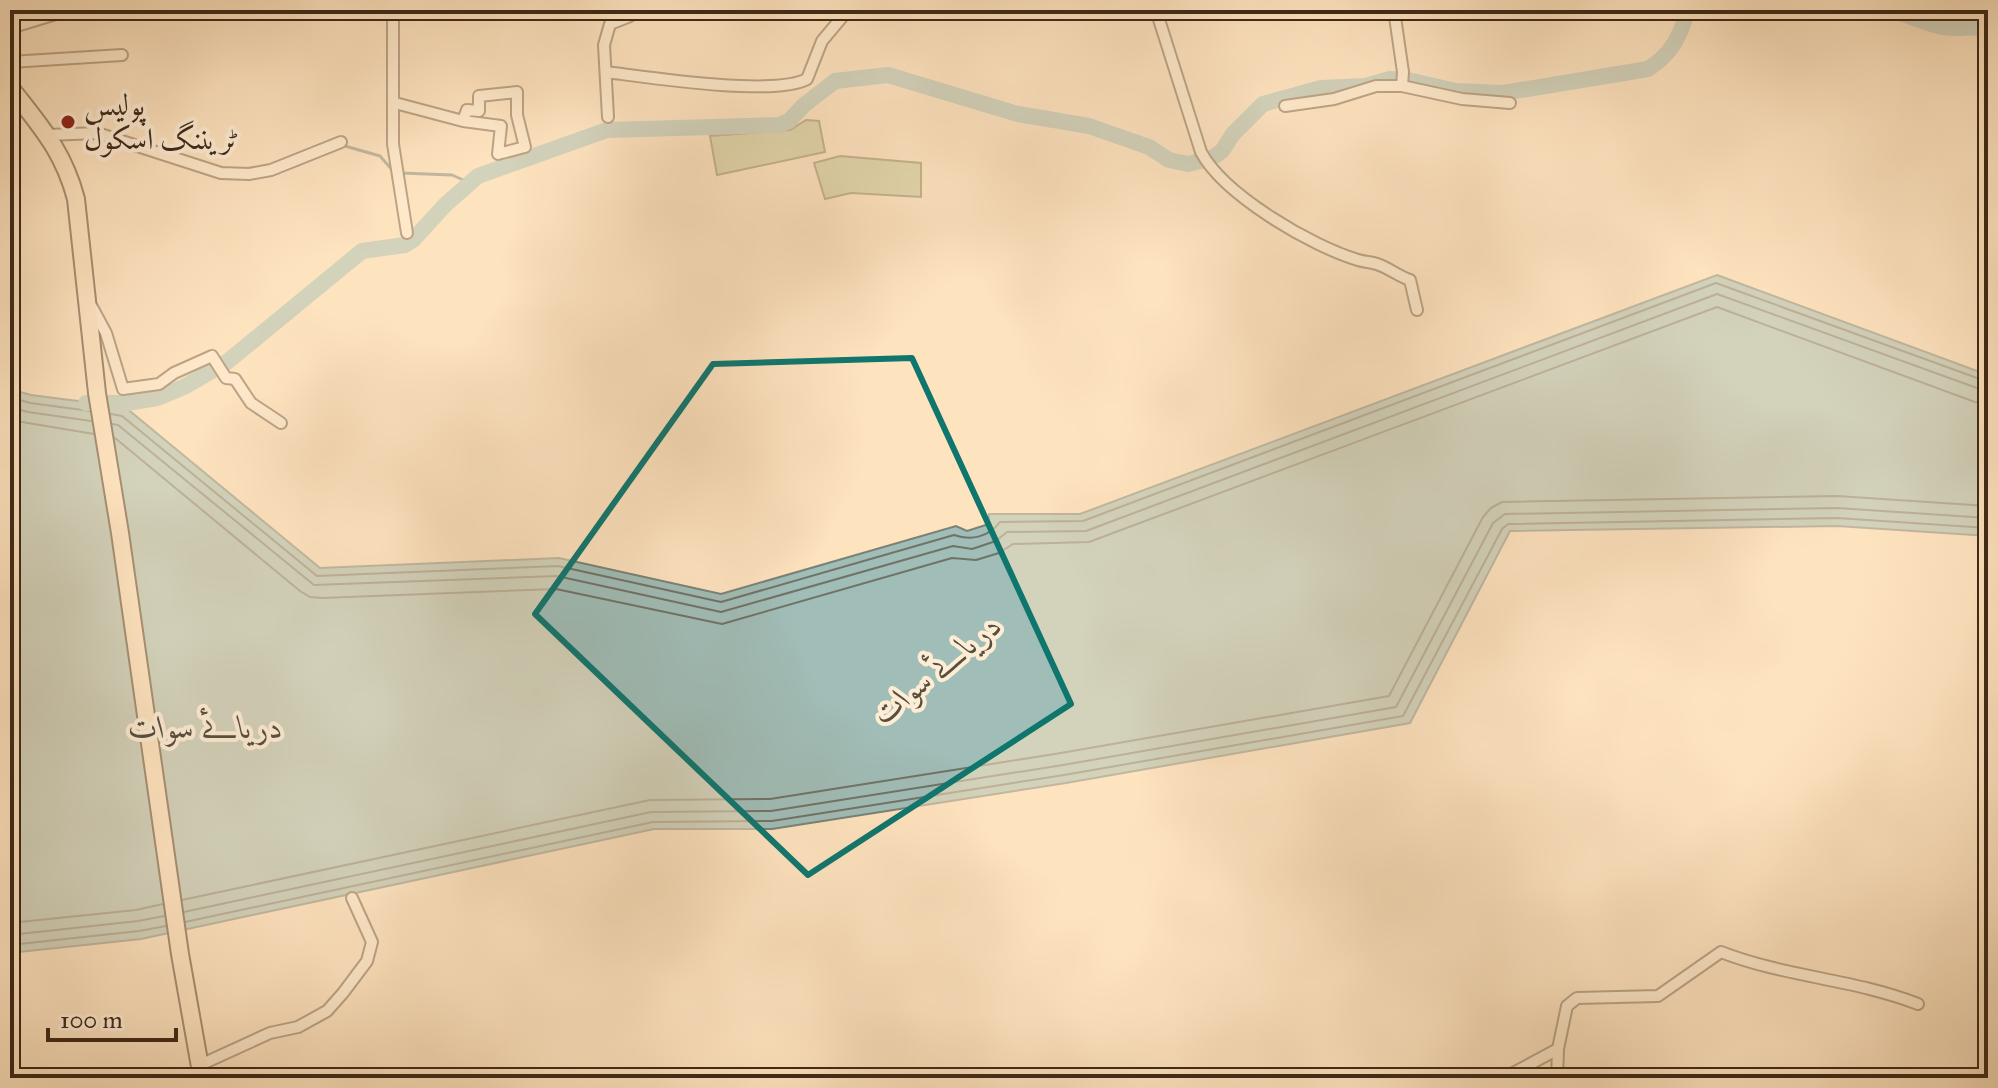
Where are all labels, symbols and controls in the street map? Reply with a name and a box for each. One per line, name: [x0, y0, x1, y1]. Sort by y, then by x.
place label: پولیس ٹریننگ اسکول: [84, 87, 239, 158]
marker: پولیس ٹریننگ اسکول: [59, 113, 77, 131]
water label: دریائے سوات: [864, 604, 1009, 733]
water label: دریائے سوات: [129, 707, 283, 747]
scale bar: [48, 992, 176, 1042]
text: 100 m: [60, 1005, 123, 1035]

